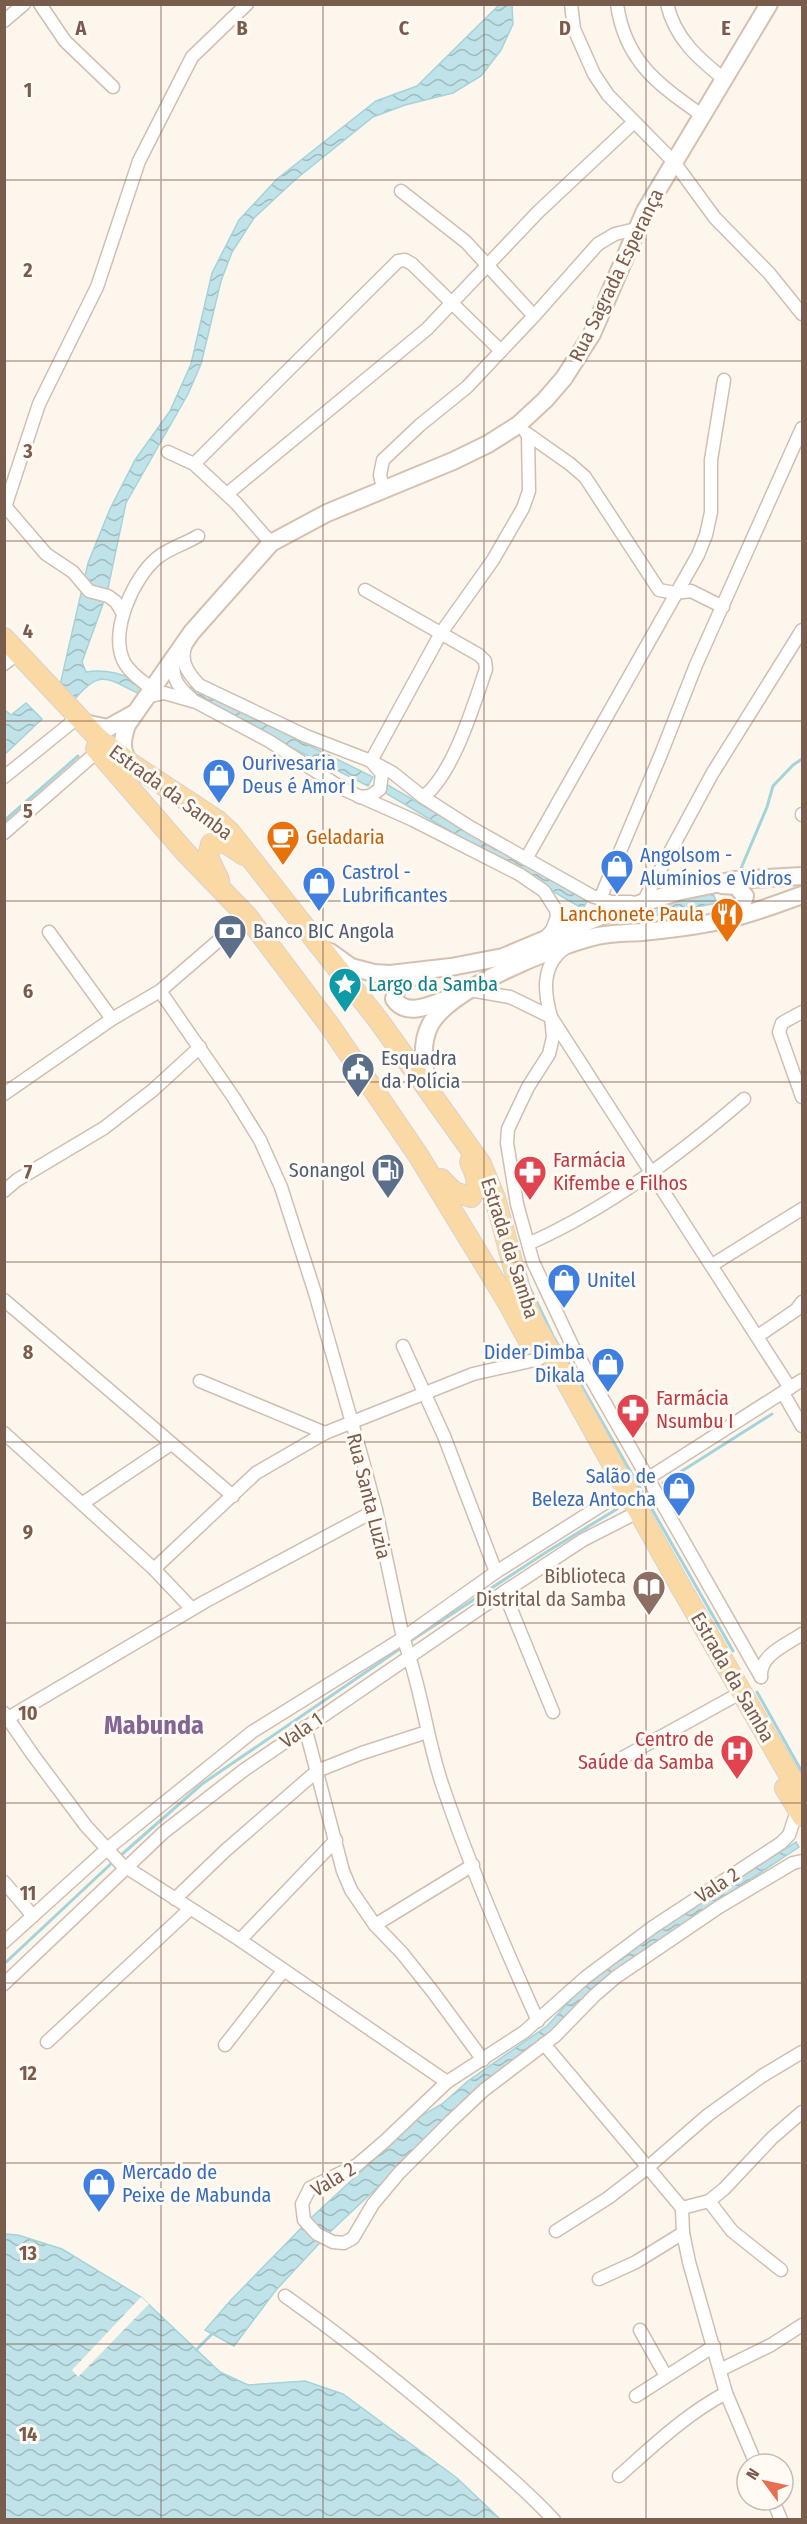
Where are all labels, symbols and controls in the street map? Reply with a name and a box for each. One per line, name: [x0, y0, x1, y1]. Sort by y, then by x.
text: A: [75, 16, 88, 40]
text: B: [236, 16, 248, 40]
text: C: [399, 16, 410, 40]
text: D: [559, 16, 571, 40]
text: E: [721, 16, 731, 40]
text: 1: [24, 78, 32, 102]
street label: Rua Sagrada Esperança: [564, 185, 668, 365]
text: 2: [22, 258, 33, 282]
text: 3: [22, 439, 33, 463]
text: 4: [23, 619, 33, 643]
street label: Estrada da Samba: [105, 739, 237, 845]
place label: Ourivesaria Deus é Amor I: [242, 751, 355, 798]
shop icon: Ourivesaria Deus é Amor I: [201, 757, 237, 804]
text: 5: [23, 799, 33, 823]
cafe icon: Geladaria: [265, 819, 301, 866]
place label: Geladaria: [306, 825, 385, 849]
place label: Angolsom - Alumínios e Vidros: [640, 843, 792, 890]
shop icon: Angolsom - Alumínios e Vidros: [599, 848, 635, 895]
place label: Castrol - Lubrificantes: [342, 860, 448, 907]
shop icon: Castrol - Lubrificantes: [301, 865, 337, 912]
restaurant icon: Lanchonete Paula: [709, 896, 745, 943]
place label: Lanchonete Paula: [559, 902, 704, 926]
bank icon: Banco BIC Angola: [212, 913, 248, 960]
place label: Banco BIC Angola: [253, 919, 394, 943]
place icon: Largo da Samba: [327, 966, 363, 1013]
place label: Largo da Samba: [368, 972, 498, 996]
text: 6: [23, 979, 33, 1003]
place label: Esquadra da Polícia: [381, 1046, 460, 1093]
public building icon: Esquadra da Polícia: [340, 1051, 376, 1098]
place label: Farmácia Kifembe e Filhos: [553, 1148, 688, 1195]
fuel station icon: Sonangol: [370, 1152, 406, 1199]
pharmacy icon: Farmácia Kifembe e Filhos: [512, 1154, 548, 1201]
place label: Sonangol: [289, 1158, 365, 1182]
text: 7: [24, 1160, 33, 1184]
street label: Estrada da Samba: [476, 1175, 544, 1321]
shop icon: Unitel: [546, 1262, 582, 1309]
place label: Unitel: [587, 1268, 636, 1292]
text: 8: [23, 1340, 34, 1364]
place label: Dider Dimba Dikala: [484, 1340, 585, 1387]
shop icon: Dider Dimba Dikala: [590, 1346, 626, 1393]
place label: Farmácia Nsumbu I: [656, 1386, 734, 1433]
pharmacy icon: Farmácia Nsumbu I: [615, 1392, 651, 1439]
street label: Rua Santa Luzia: [342, 1431, 396, 1561]
place label: Salão de Beleza Antocha: [531, 1464, 656, 1511]
shop icon: Salão de Beleza Antocha: [661, 1470, 697, 1517]
text: 9: [23, 1520, 33, 1544]
place label: Biblioteca Distrital da Samba: [476, 1564, 626, 1611]
library icon: Biblioteca Distrital da Samba: [631, 1569, 667, 1616]
street label: Estrada da Samba: [686, 1608, 780, 1746]
text: 10: [18, 1701, 38, 1725]
street label: Vala 1: [275, 1707, 327, 1753]
district label: Mabunda: [104, 1710, 204, 1741]
place label: Centro de Saúde da Samba: [578, 1727, 714, 1774]
hospital icon: Centro de Saúde da Samba: [719, 1733, 755, 1780]
street label: Vala 2: [691, 1862, 744, 1908]
text: 11: [20, 1881, 36, 1905]
text: 12: [19, 2061, 37, 2085]
street label: Vala 2: [306, 2156, 360, 2202]
place label: Mercado de Peixe de Mabunda: [122, 2160, 271, 2207]
shop icon: Mercado de Peixe de Mabunda: [81, 2166, 117, 2213]
text: 13: [19, 2241, 37, 2265]
text: 14: [19, 2422, 37, 2446]
north arrow: [735, 2452, 795, 2512]
text: N: [742, 2465, 763, 2483]

